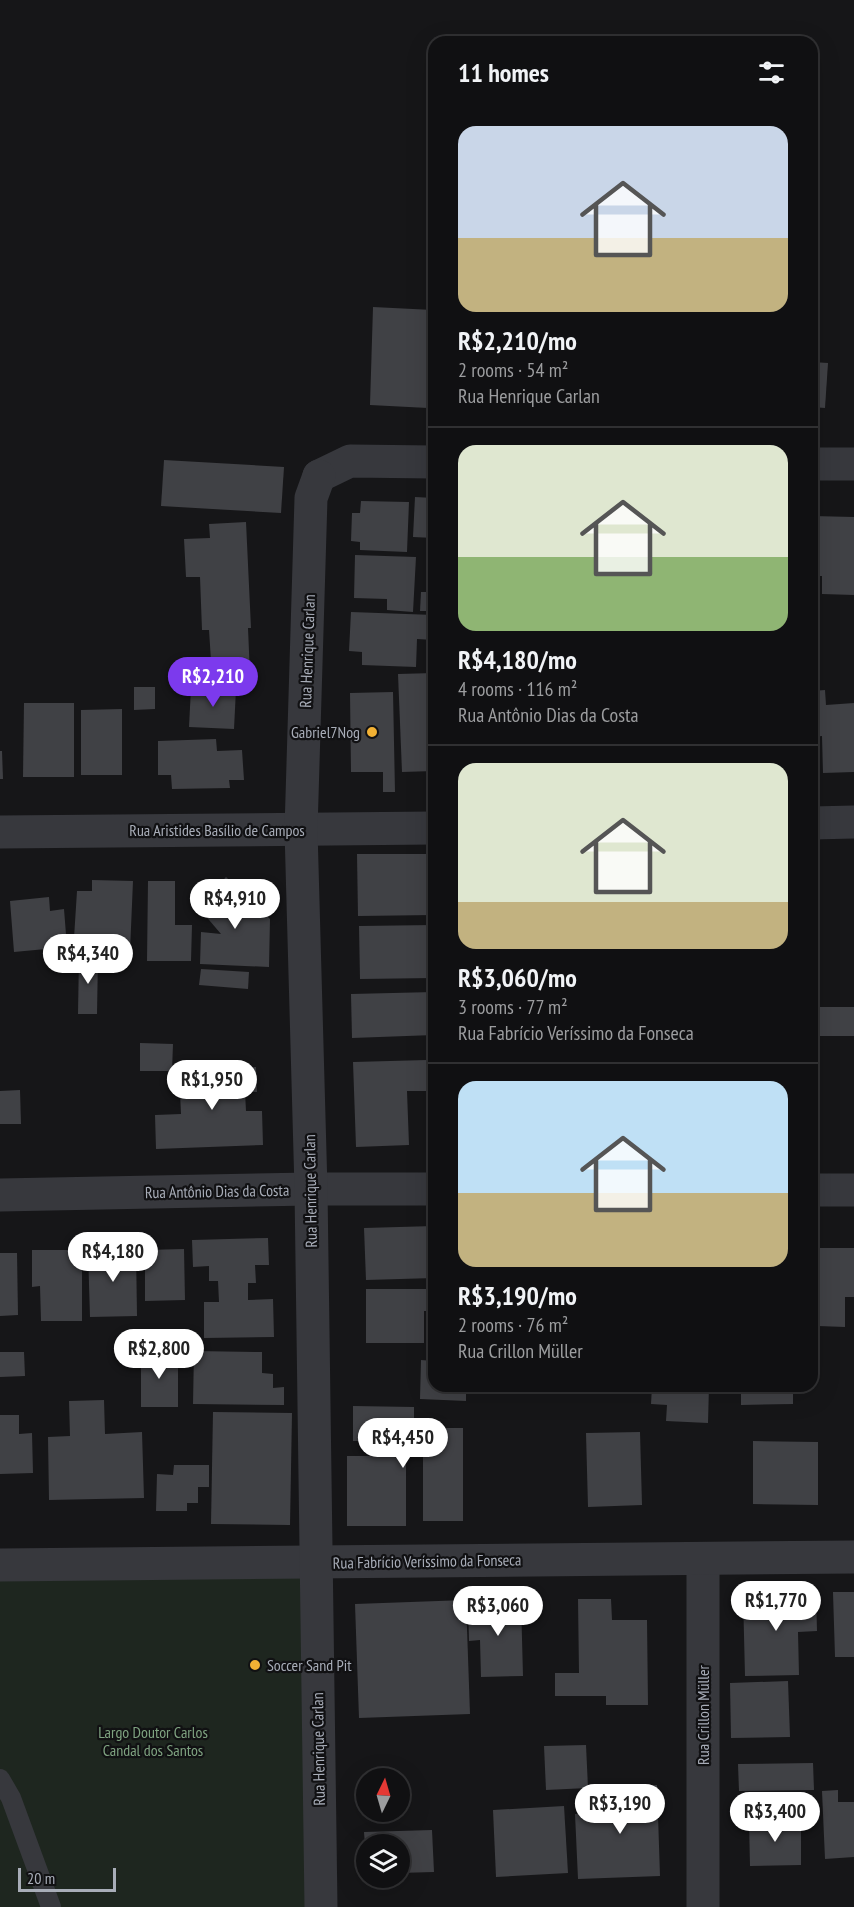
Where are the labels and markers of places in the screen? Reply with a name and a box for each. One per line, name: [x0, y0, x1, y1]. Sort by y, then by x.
pin: R$2,210: [158, 657, 268, 708]
place label: Gabriel7Nog: [291, 722, 360, 742]
marker: Gabriel7Nog: [365, 725, 379, 739]
pin: R$4,910: [180, 879, 290, 930]
pin: R$4,340: [33, 934, 143, 985]
pin: R$1,950: [157, 1060, 267, 1111]
pin: R$4,180: [58, 1232, 168, 1283]
pin: R$2,800: [104, 1329, 214, 1380]
pin: R$4,450: [348, 1418, 458, 1469]
pin: R$1,770: [721, 1581, 831, 1632]
pin: R$3,060: [443, 1586, 553, 1637]
place label: Soccer Sand Pit: [267, 1655, 352, 1675]
marker: Soccer Sand Pit: [248, 1658, 262, 1672]
pin: R$3,190: [565, 1784, 675, 1835]
pin: R$3,400: [720, 1792, 830, 1843]

